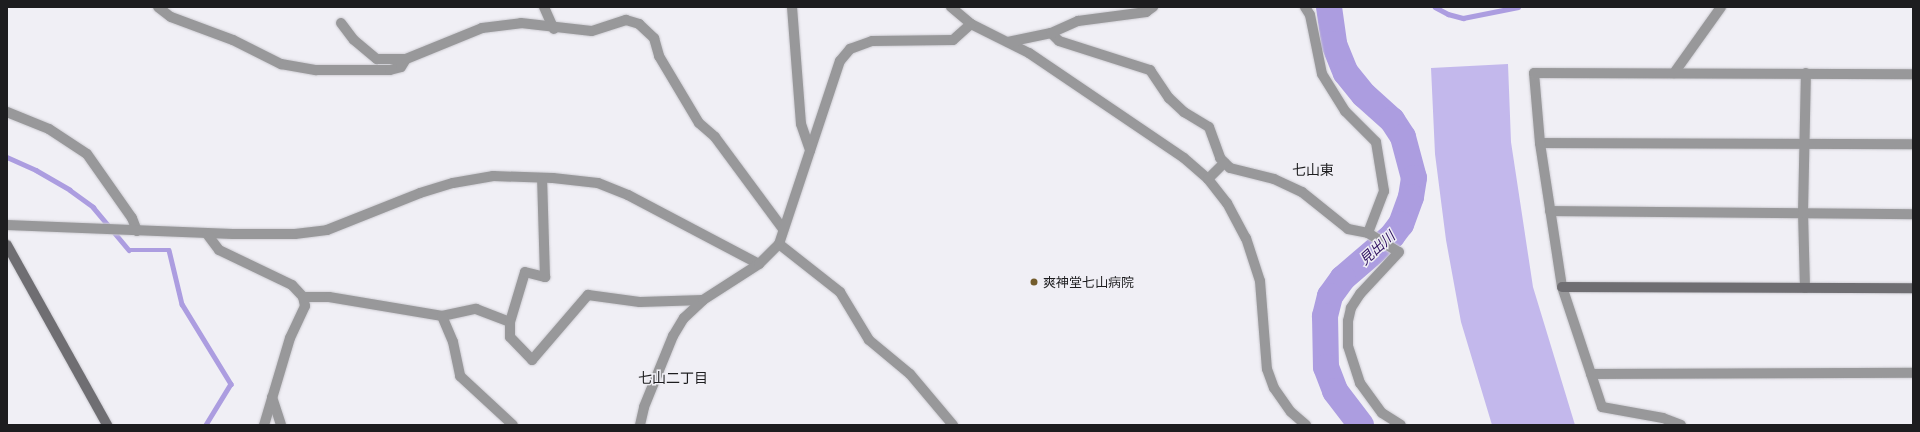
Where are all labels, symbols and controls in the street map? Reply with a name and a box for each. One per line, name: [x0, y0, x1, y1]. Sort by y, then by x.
district label: 七山東: [1292, 162, 1334, 178]
water label: 見出川: [1356, 228, 1398, 268]
place label: 爽神堂七山病院: [1043, 274, 1134, 290]
marker: 爽神堂七山病院: [1028, 276, 1040, 288]
district label: 七山二丁目: [638, 370, 708, 386]

